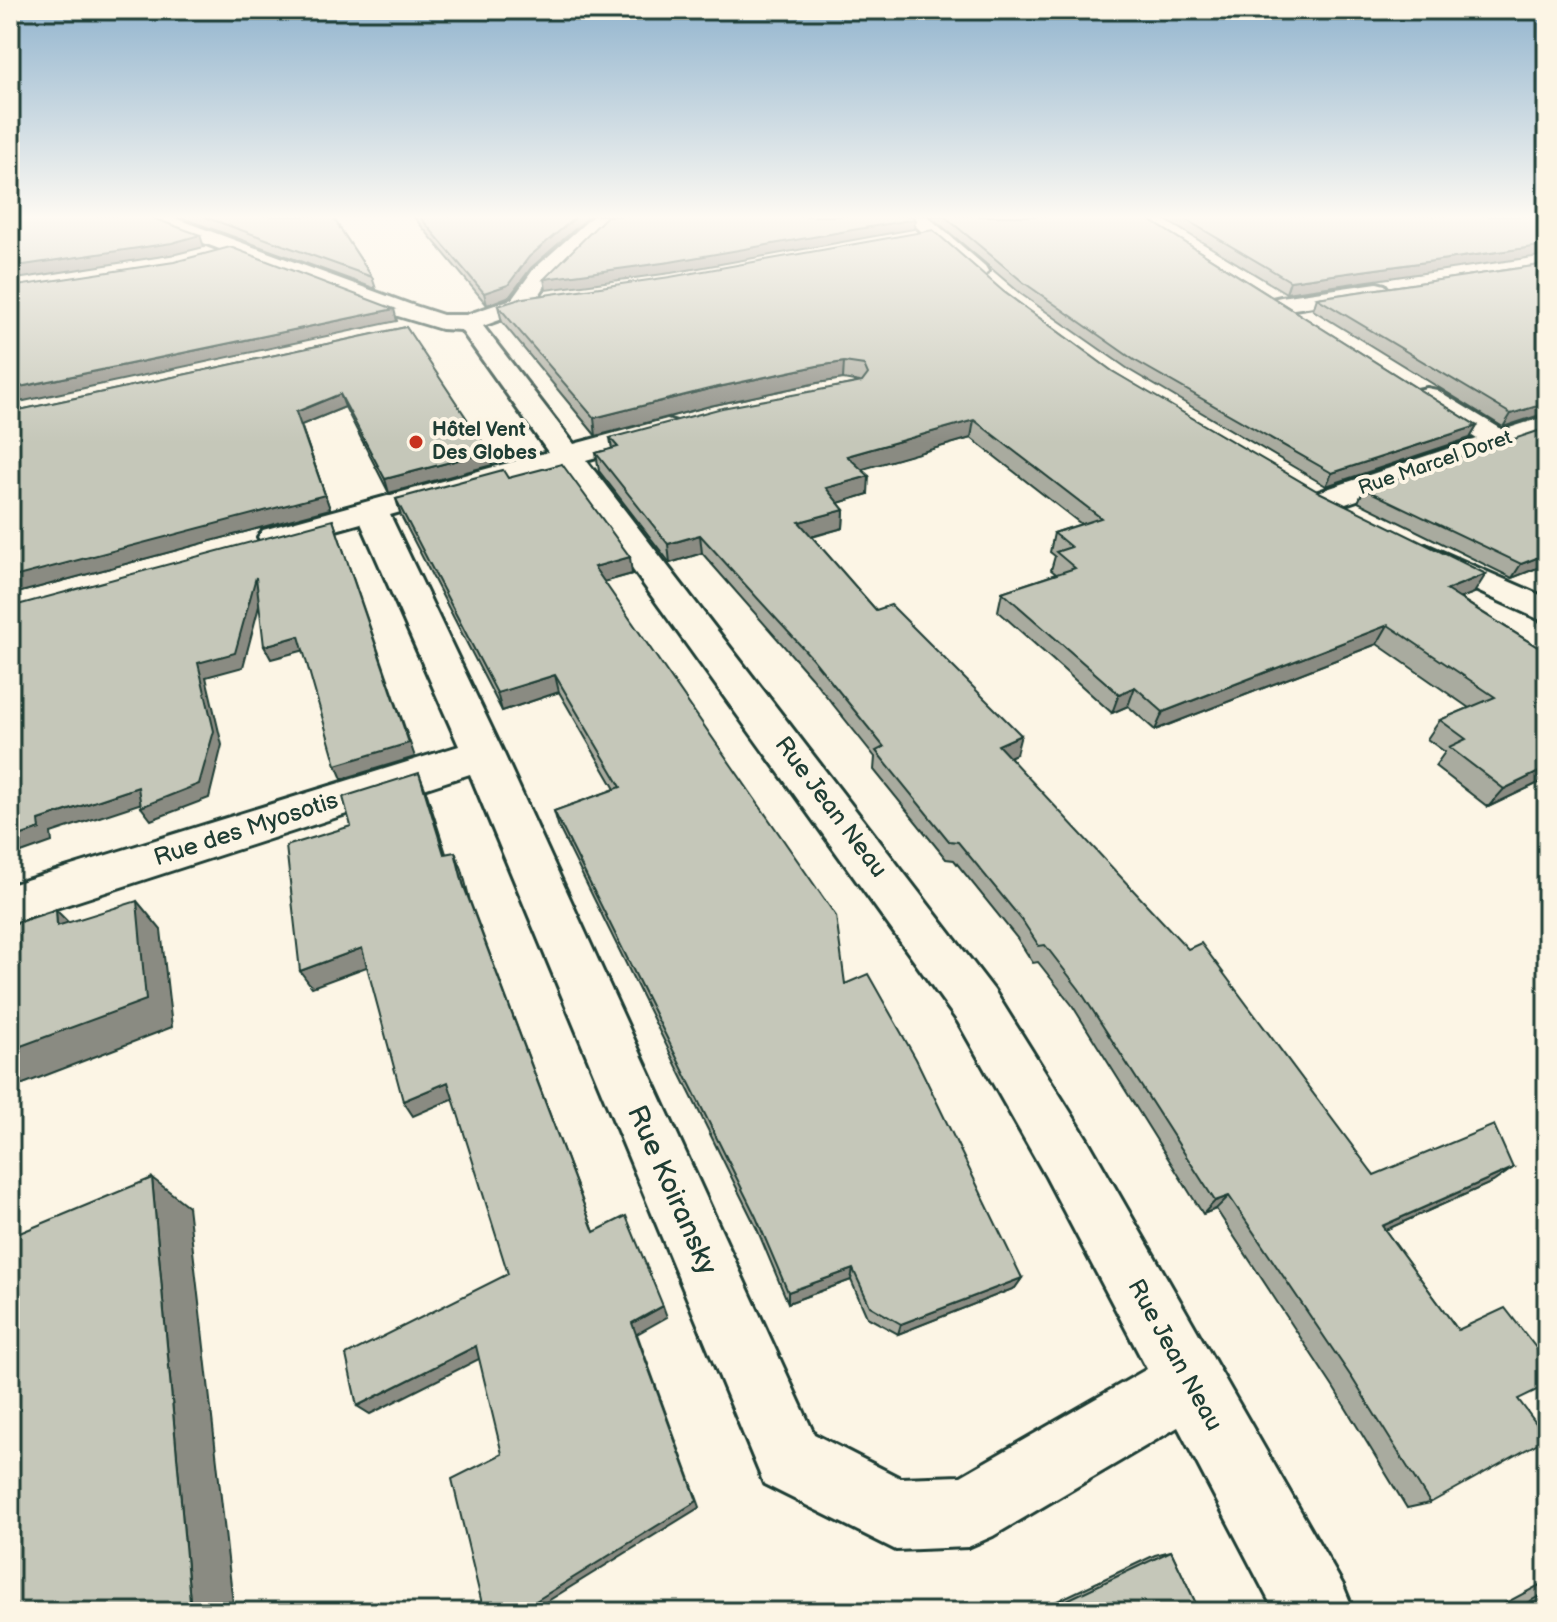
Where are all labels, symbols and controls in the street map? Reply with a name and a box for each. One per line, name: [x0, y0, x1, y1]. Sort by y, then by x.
place label: Hôtel Vent Des Globes: [432, 418, 537, 465]
street label: Rue Marcel Doret: [1355, 425, 1515, 501]
marker: Hôtel Vent Des Globes: [407, 433, 425, 451]
street label: Rue Jean Neau: [769, 731, 893, 883]
street label: Rue des Myosotis: [150, 785, 342, 872]
street label: Rue Koiransky: [620, 1100, 724, 1280]
street label: Rue Jean Neau: [1121, 1274, 1229, 1436]

